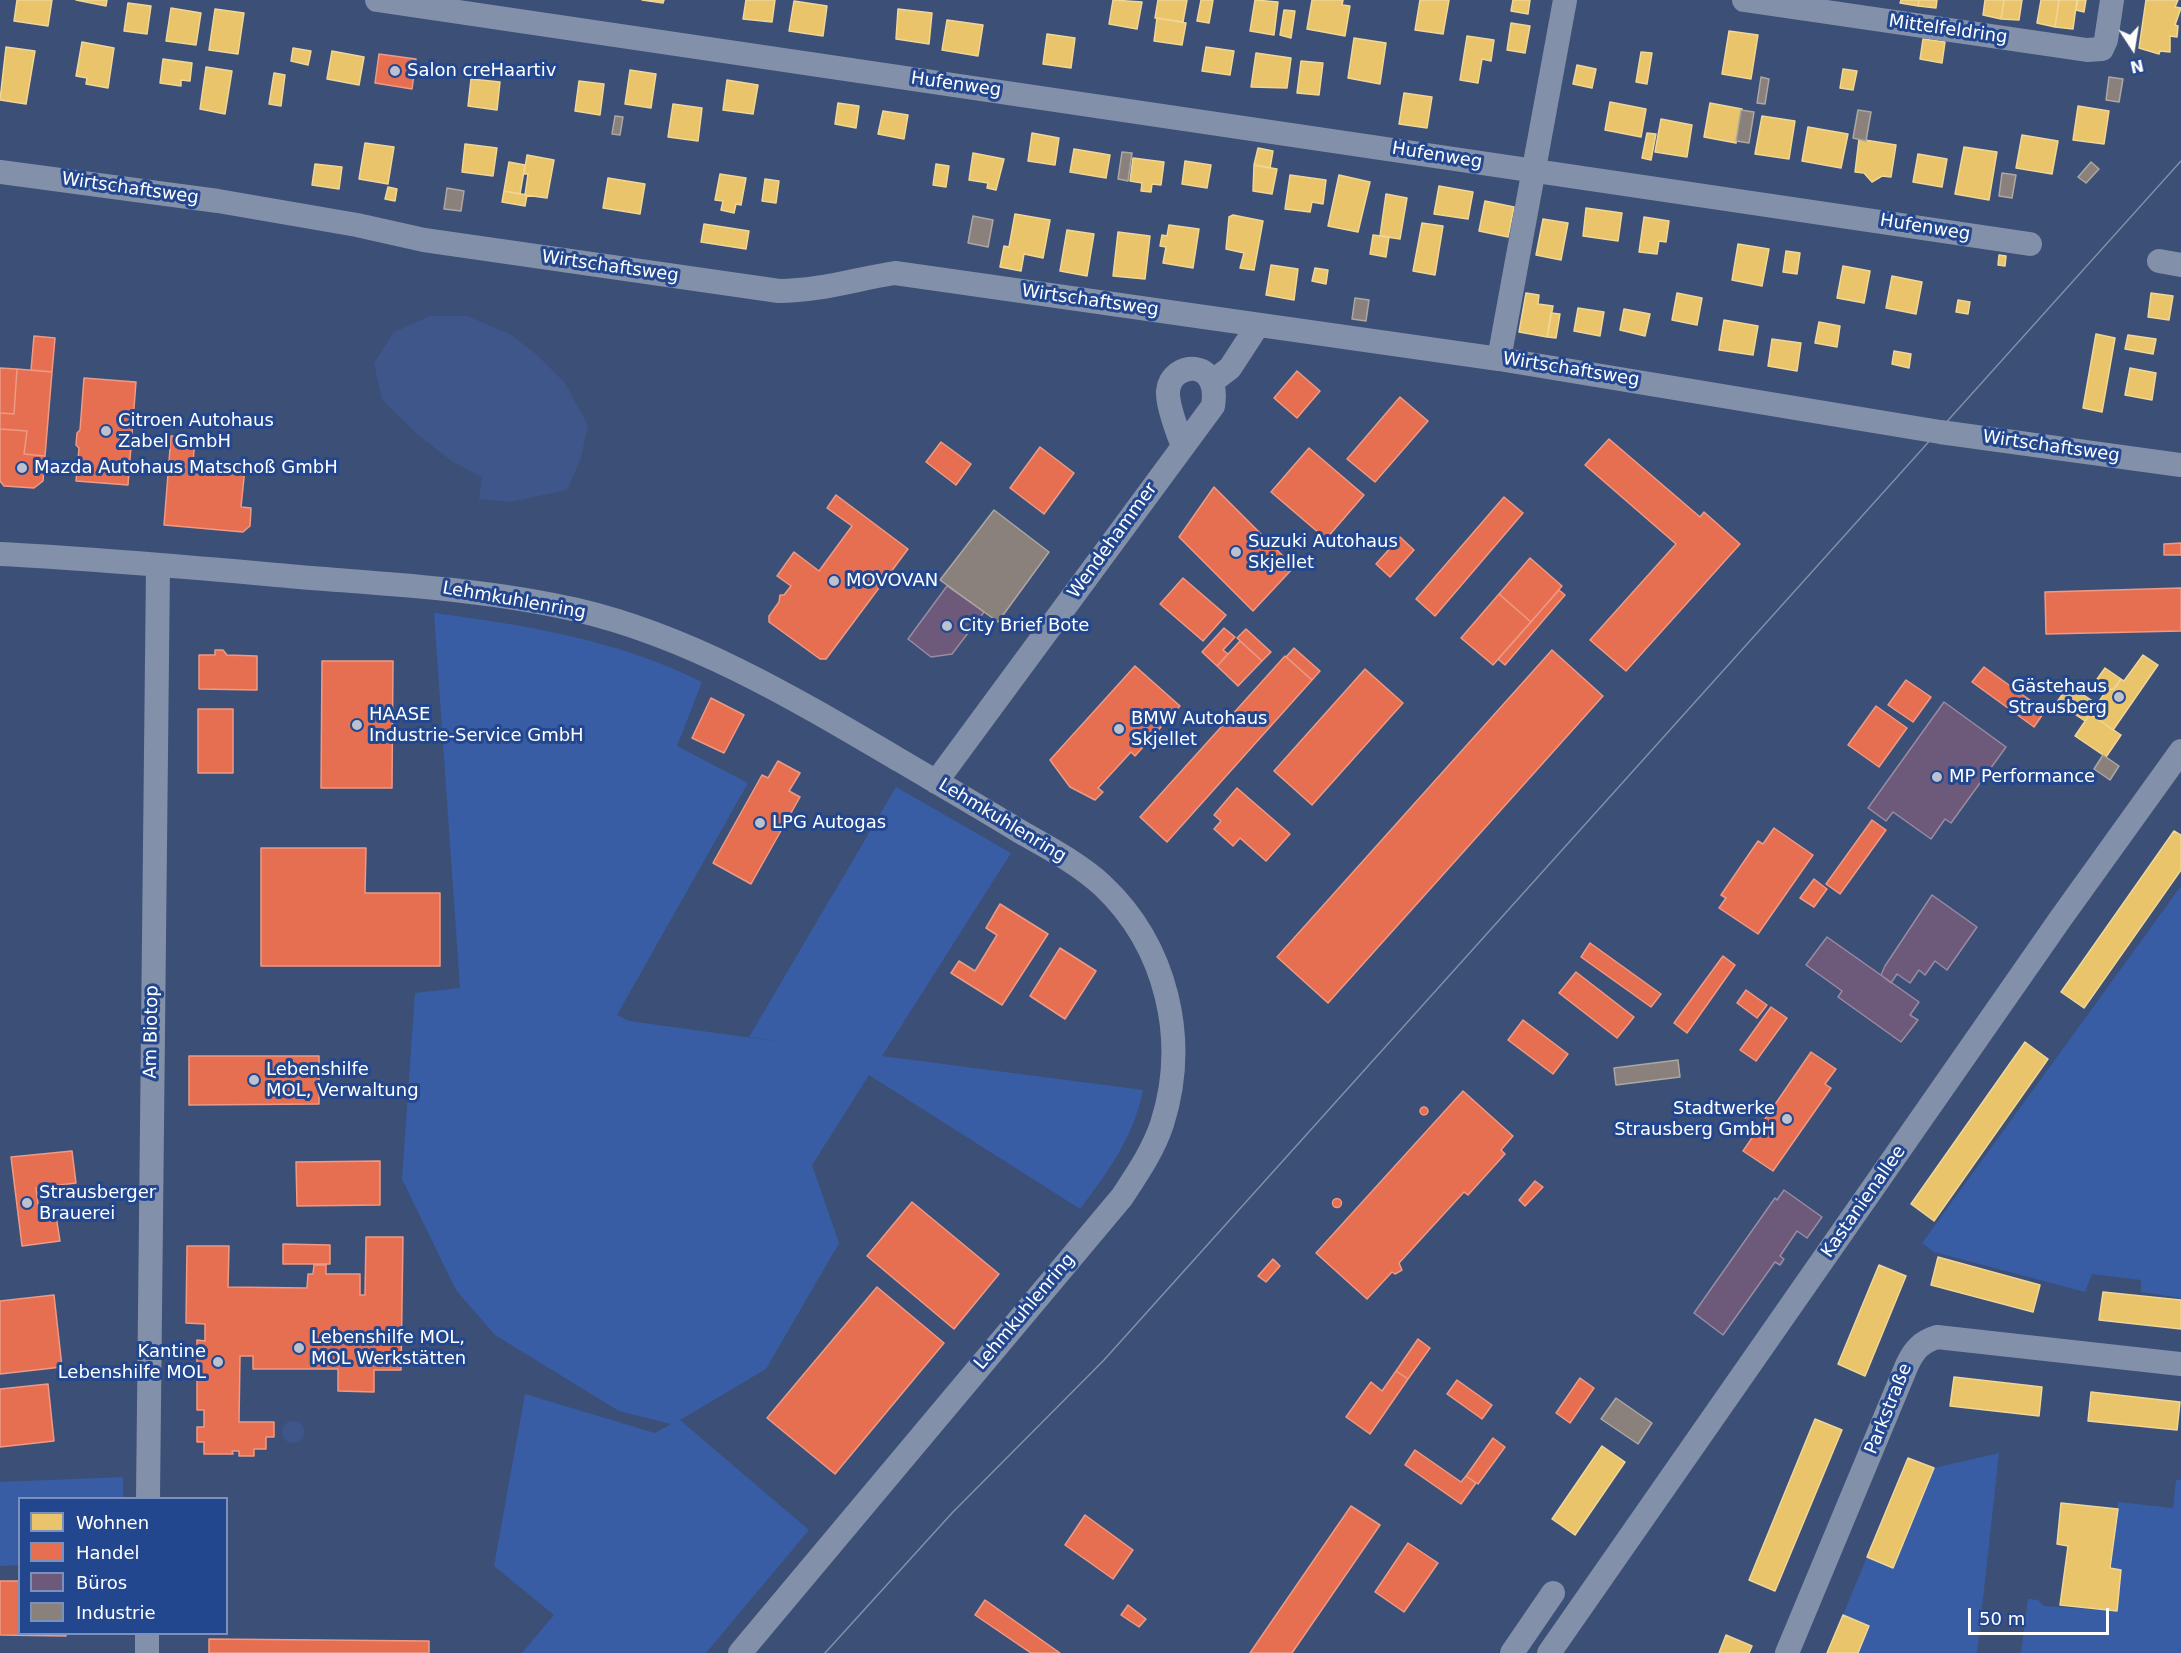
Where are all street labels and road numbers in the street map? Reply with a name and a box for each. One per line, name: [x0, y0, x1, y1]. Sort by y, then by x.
street label: Mittelfeldring: [1887, 11, 2009, 49]
street label: Hufenweg: [909, 68, 1003, 102]
street label: Hufenweg: [1390, 138, 1484, 174]
street label: Wirtschaftsweg: [60, 169, 200, 209]
street label: Hufenweg: [1878, 210, 1972, 246]
street label: Wirtschaftsweg: [540, 247, 680, 287]
street label: Wirtschaftsweg: [1020, 281, 1160, 321]
street label: Wirtschaftsweg: [1501, 349, 1641, 391]
street label: Wirtschaftsweg: [1981, 427, 2121, 467]
street label: Wendehammer: [1064, 479, 1162, 603]
street label: Lehmkuhlenring: [441, 578, 587, 624]
street label: Lehmkuhlenring: [934, 774, 1070, 868]
street label: Am Biotop: [140, 985, 164, 1079]
street label: Kastanienallee: [1817, 1142, 1911, 1262]
street label: Lehmkuhlenring: [970, 1249, 1080, 1375]
street label: Parkstraße: [1861, 1360, 1917, 1458]

